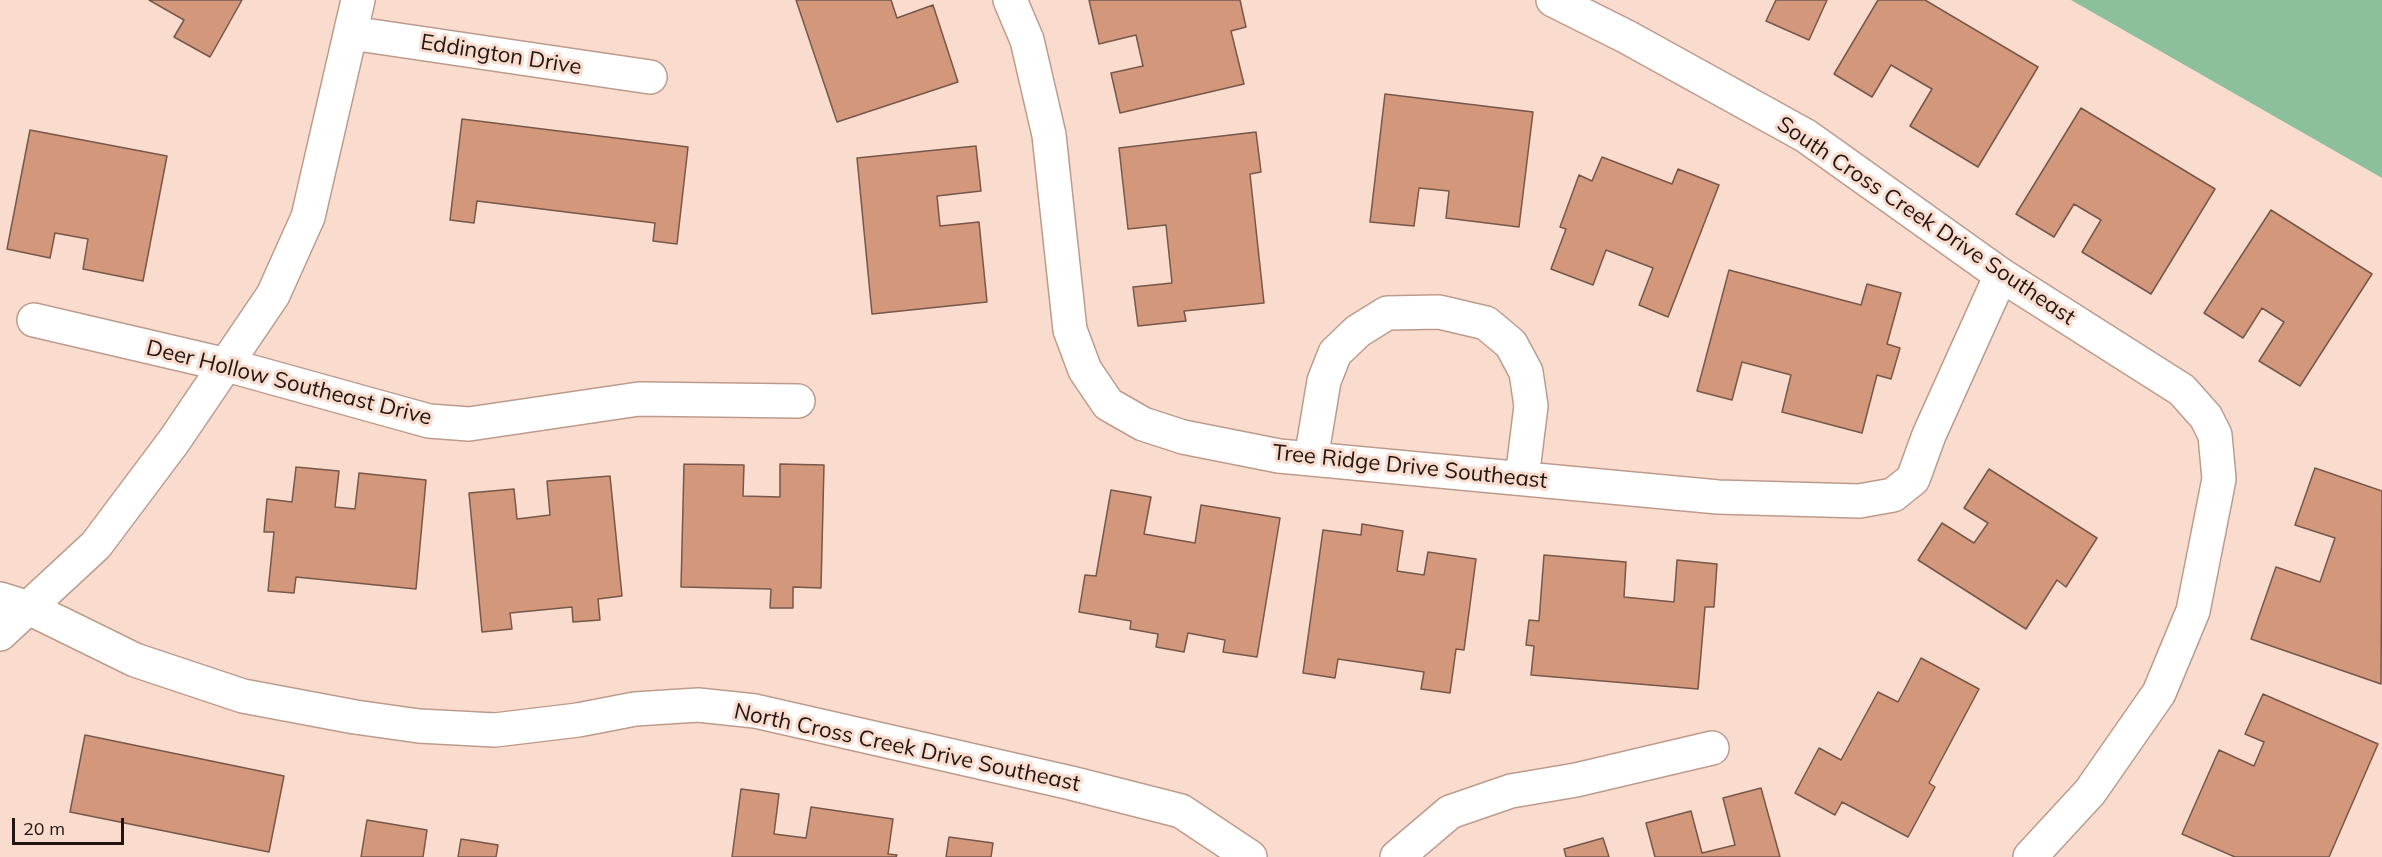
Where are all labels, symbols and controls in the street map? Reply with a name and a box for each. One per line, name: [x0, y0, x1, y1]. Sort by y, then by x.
street label: Eddington Drive: [419, 29, 583, 81]
street label: South Cross Creek Drive Southeast: [1772, 111, 2080, 331]
street label: Deer Hollow Southeast Drive: [143, 335, 435, 431]
street label: Tree Ridge Drive Southeast: [1271, 439, 1549, 495]
street label: North Cross Creek Drive Southeast: [732, 698, 1082, 798]
scale bar: [15, 806, 128, 844]
text: 20 m: [23, 817, 65, 840]

